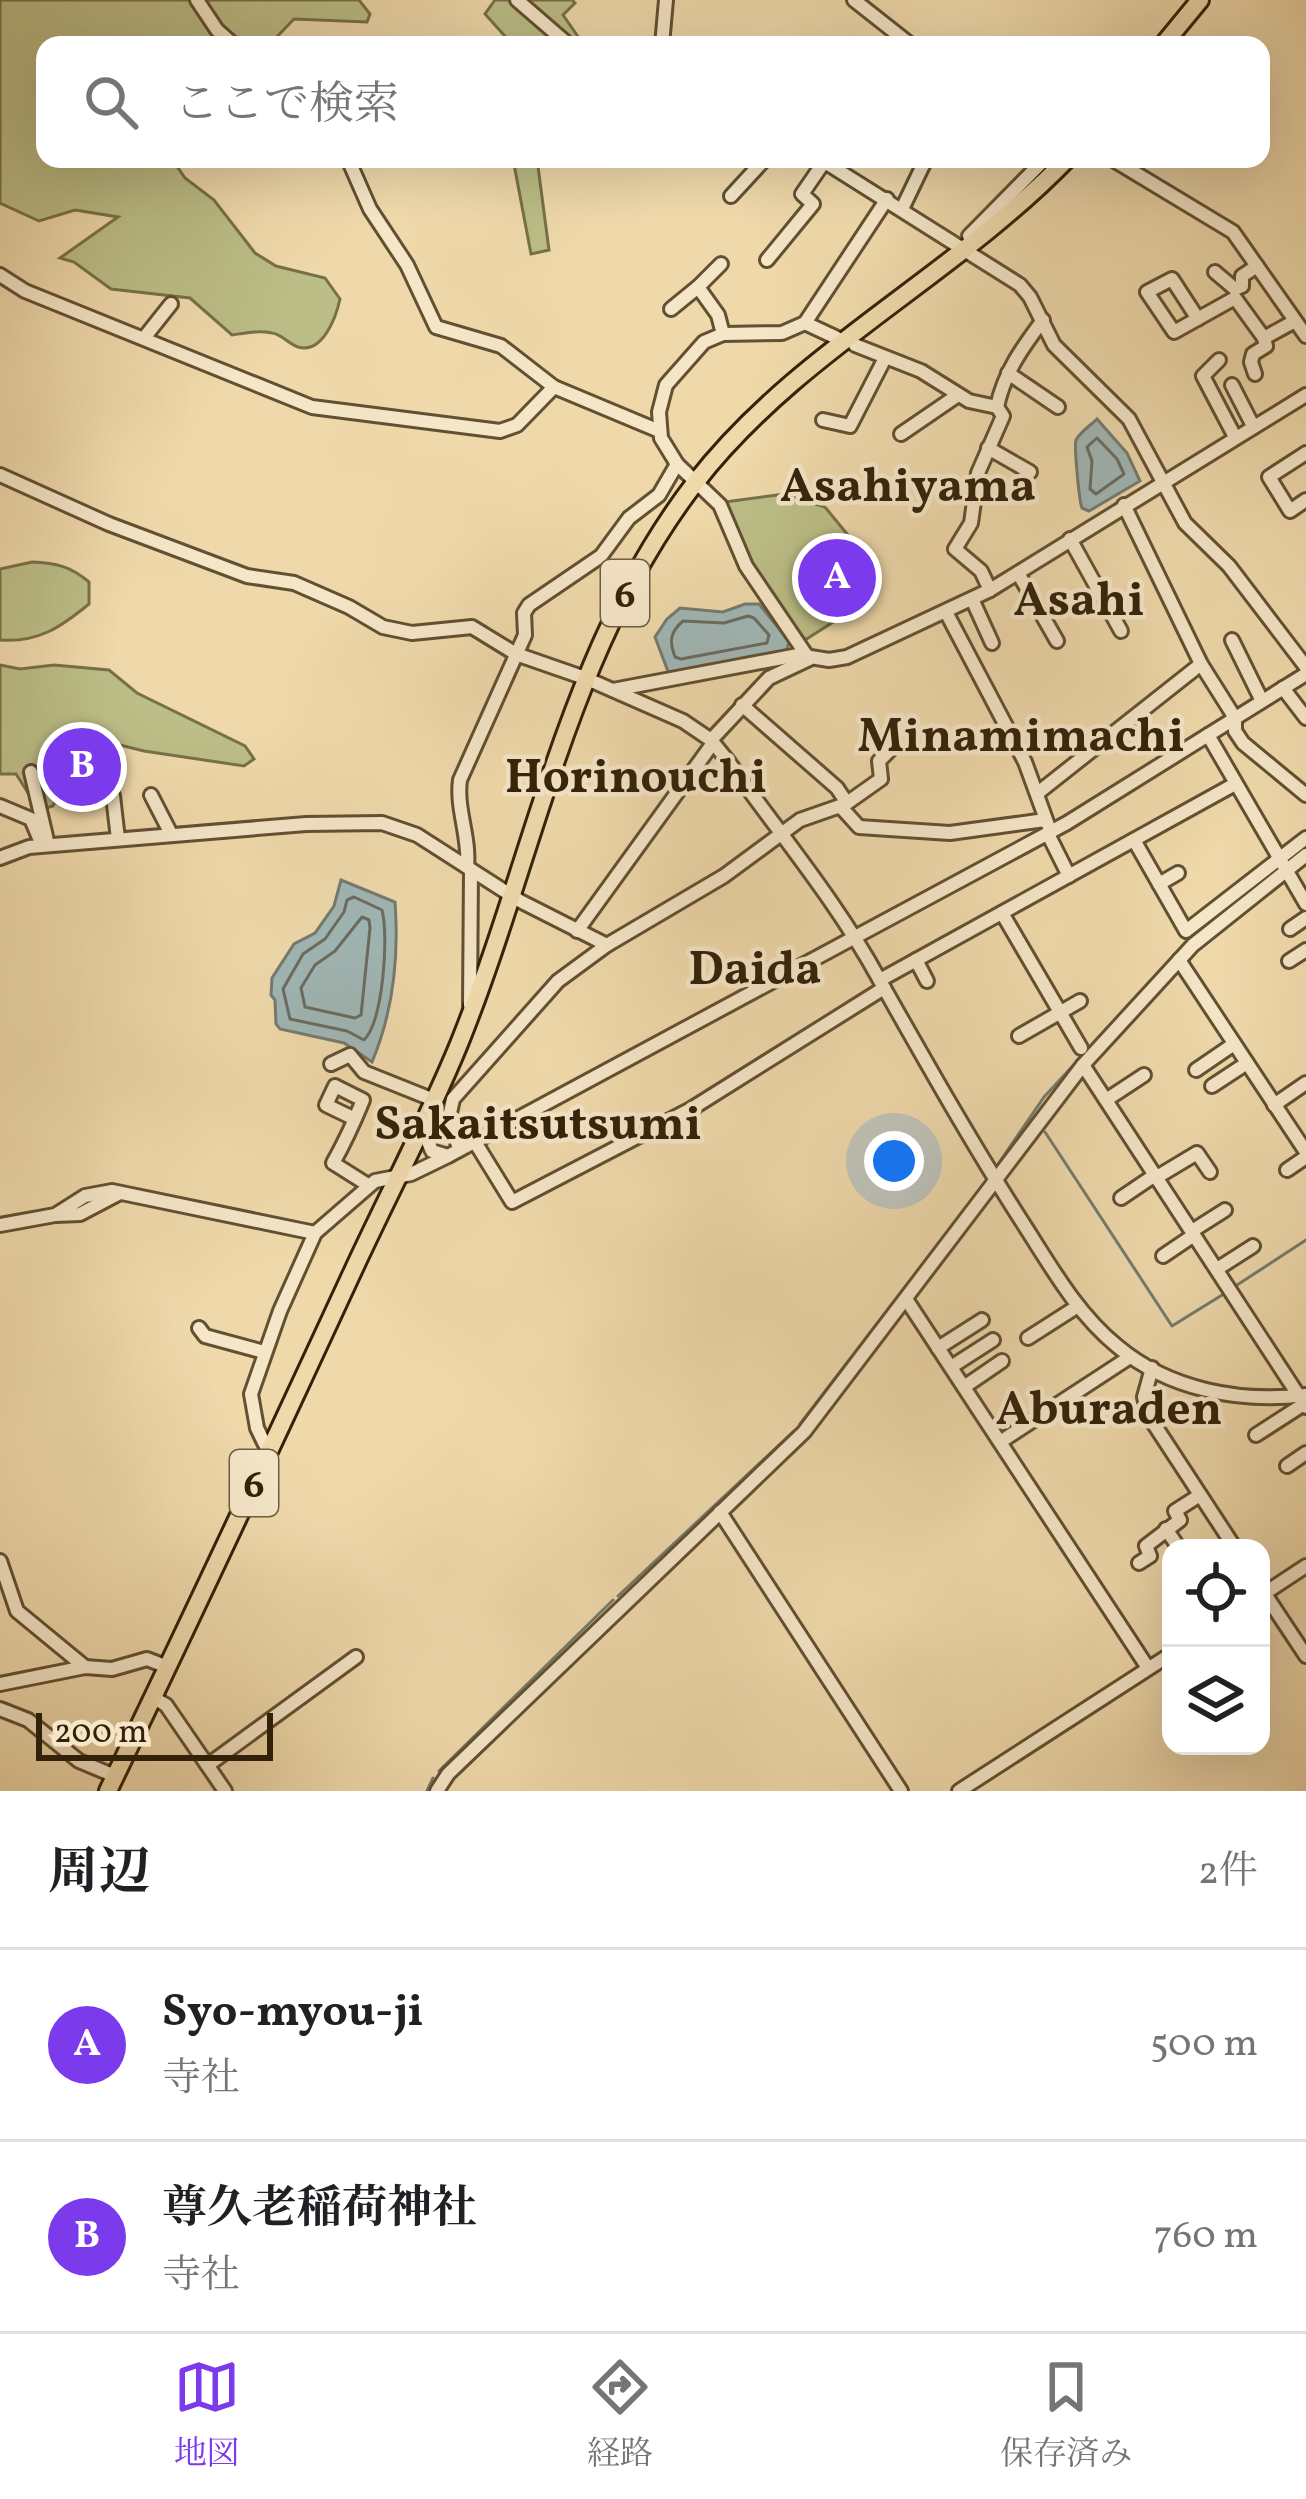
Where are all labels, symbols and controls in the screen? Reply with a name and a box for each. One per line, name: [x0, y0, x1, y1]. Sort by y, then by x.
search box: [36, 36, 1270, 168]
icon: search: [78, 69, 144, 135]
text: ここで検索: [174, 75, 399, 138]
district label: Asahiyama: [780, 455, 1036, 522]
pin: A: [798, 533, 876, 623]
road number: 6: [601, 560, 649, 626]
district label: Asahi: [1014, 569, 1144, 636]
district label: Minamimachi: [857, 705, 1185, 772]
pin: B: [43, 722, 121, 812]
district label: Horinouchi: [505, 746, 767, 813]
district label: Daida: [688, 938, 822, 1005]
district label: Sakaitsutsumi: [374, 1093, 702, 1160]
your location: [864, 1131, 924, 1191]
district label: Aburaden: [996, 1378, 1222, 1445]
road number: 6: [230, 1450, 278, 1516]
map controls: [1162, 1539, 1270, 1755]
button: locate: [1162, 1539, 1270, 1647]
button: layers: [1162, 1647, 1270, 1755]
scale bar: [36, 1707, 273, 1760]
text: 200 m: [54, 1711, 148, 1757]
text: 周辺: [48, 1839, 150, 1910]
text: 2件: [1198, 1846, 1258, 1900]
text: Syo-myou-ji: [162, 1982, 423, 2045]
text: A: [73, 2018, 101, 2072]
text: 500 m: [1150, 2018, 1258, 2072]
text: 寺社: [162, 2053, 240, 2107]
text: 尊久老稲荷神社: [162, 2179, 477, 2242]
text: B: [74, 2210, 100, 2264]
text: 760 m: [1154, 2210, 1258, 2264]
text: 寺社: [162, 2250, 240, 2304]
tab: 地図: [174, 2354, 240, 2479]
tab: 経路: [587, 2354, 653, 2479]
tab: 保存済み: [1000, 2354, 1132, 2479]

